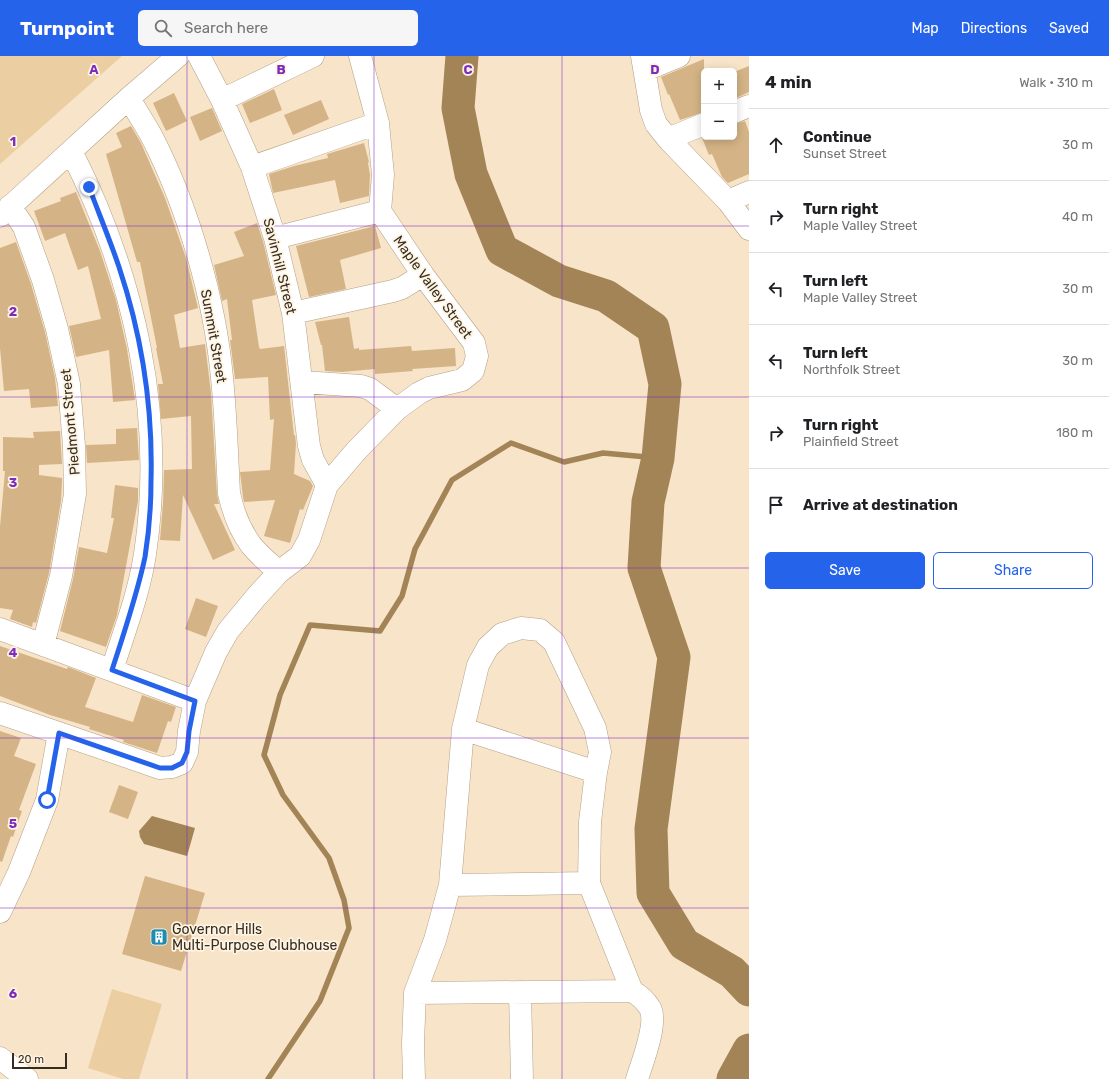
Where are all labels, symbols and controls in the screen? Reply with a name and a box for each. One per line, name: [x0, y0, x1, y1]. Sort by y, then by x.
search box: [138, 10, 418, 46]
text: Turnpoint: [20, 17, 114, 40]
icon: search: [152, 17, 174, 39]
text: Search here: [184, 19, 268, 37]
text: Map: [912, 20, 939, 37]
text: Directions: [961, 20, 1027, 37]
text: Saved: [1049, 20, 1089, 37]
text: A: [89, 62, 99, 77]
text: B: [276, 62, 286, 77]
text: C: [463, 62, 473, 77]
text: D: [650, 62, 660, 77]
map controls: [701, 68, 737, 140]
button: +: [701, 68, 737, 104]
text: 4 min: [765, 72, 812, 92]
text: Walk · 310 m: [1019, 75, 1093, 90]
button: −: [701, 104, 737, 140]
text: Continue: [803, 128, 872, 146]
text: 1: [10, 134, 16, 149]
icon: ahead: [765, 134, 787, 156]
text: 30 m: [1062, 137, 1093, 152]
text: Sunset Street: [803, 146, 887, 161]
route end: [80, 178, 98, 196]
text: Turn right: [803, 200, 878, 218]
icon: right: [765, 206, 787, 228]
text: 40 m: [1062, 209, 1093, 224]
street label: Savinhill Street: [259, 216, 300, 316]
text: Maple Valley Street: [803, 218, 917, 233]
street label: Maple Valley Street: [390, 232, 476, 343]
text: Turn left: [803, 272, 868, 290]
icon: left: [765, 278, 787, 300]
text: 30 m: [1062, 281, 1093, 296]
street label: Summit Street: [197, 288, 230, 385]
text: Maple Valley Street: [803, 290, 917, 305]
text: 2: [9, 304, 17, 319]
text: Turn left: [803, 344, 868, 362]
icon: left: [765, 350, 787, 372]
text: 30 m: [1062, 353, 1093, 368]
text: Northfolk Street: [803, 362, 900, 377]
street label: Piedmont Street: [57, 368, 84, 476]
text: Turn right: [803, 416, 878, 434]
icon: right: [765, 422, 787, 444]
text: 180 m: [1056, 425, 1093, 440]
text: Plainfield Street: [803, 434, 899, 449]
text: 3: [9, 475, 18, 490]
icon: arrive: [765, 494, 787, 516]
text: Arrive at destination: [803, 496, 958, 514]
button: Save: [765, 552, 925, 589]
button: Share: [933, 552, 1093, 589]
text: 4: [9, 645, 18, 660]
route start: [38, 791, 56, 809]
text: 5: [9, 816, 17, 831]
place label: Governor Hills Multi-Purpose Clubhouse: [172, 921, 338, 954]
building icon: Governor Hills Multi-Purpose Clubhouse: [149, 927, 169, 947]
text: 6: [9, 986, 18, 1001]
scale bar: [12, 1051, 67, 1070]
text: 20 m: [18, 1053, 44, 1066]

